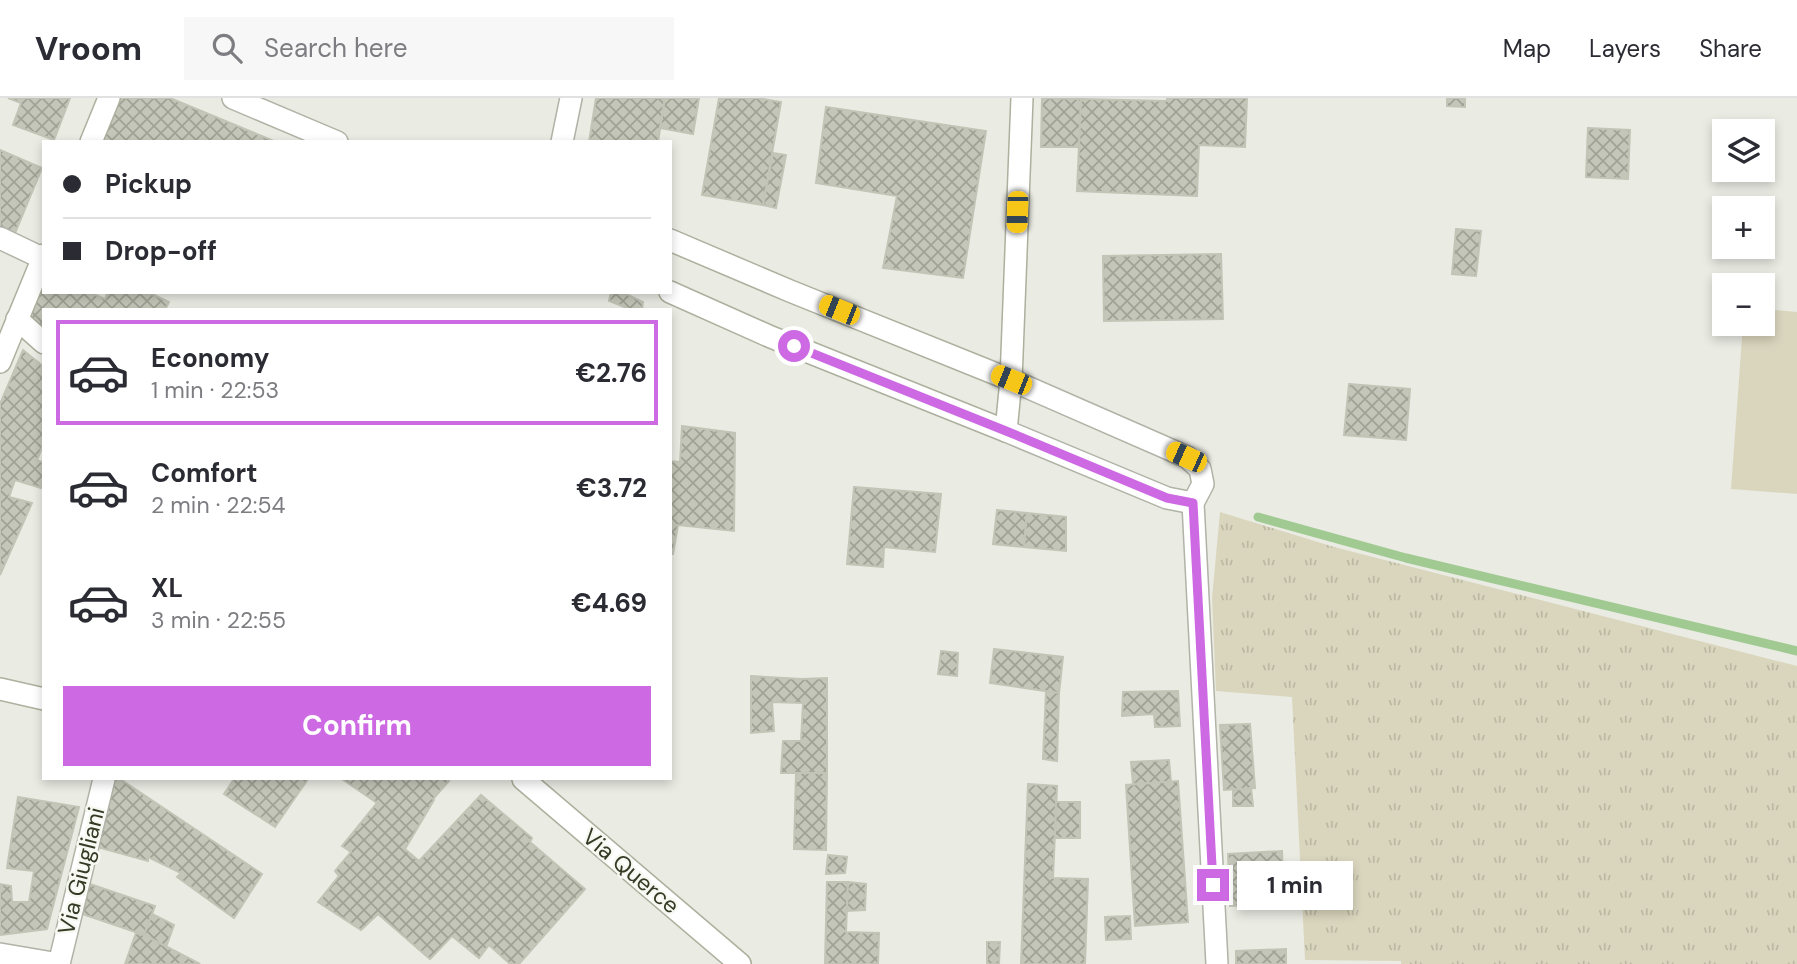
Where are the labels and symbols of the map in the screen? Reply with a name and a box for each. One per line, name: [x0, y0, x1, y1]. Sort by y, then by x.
car: [1006, 191, 1029, 233]
car: [816, 292, 863, 328]
route start: [778, 330, 810, 362]
car: [988, 362, 1035, 398]
car: [1163, 439, 1210, 475]
street label: Via Giugliani: [51, 804, 111, 938]
street label: Via Querce: [576, 822, 686, 920]
callout: 1 min: [1238, 860, 1353, 910]
route end: [1197, 869, 1229, 901]

